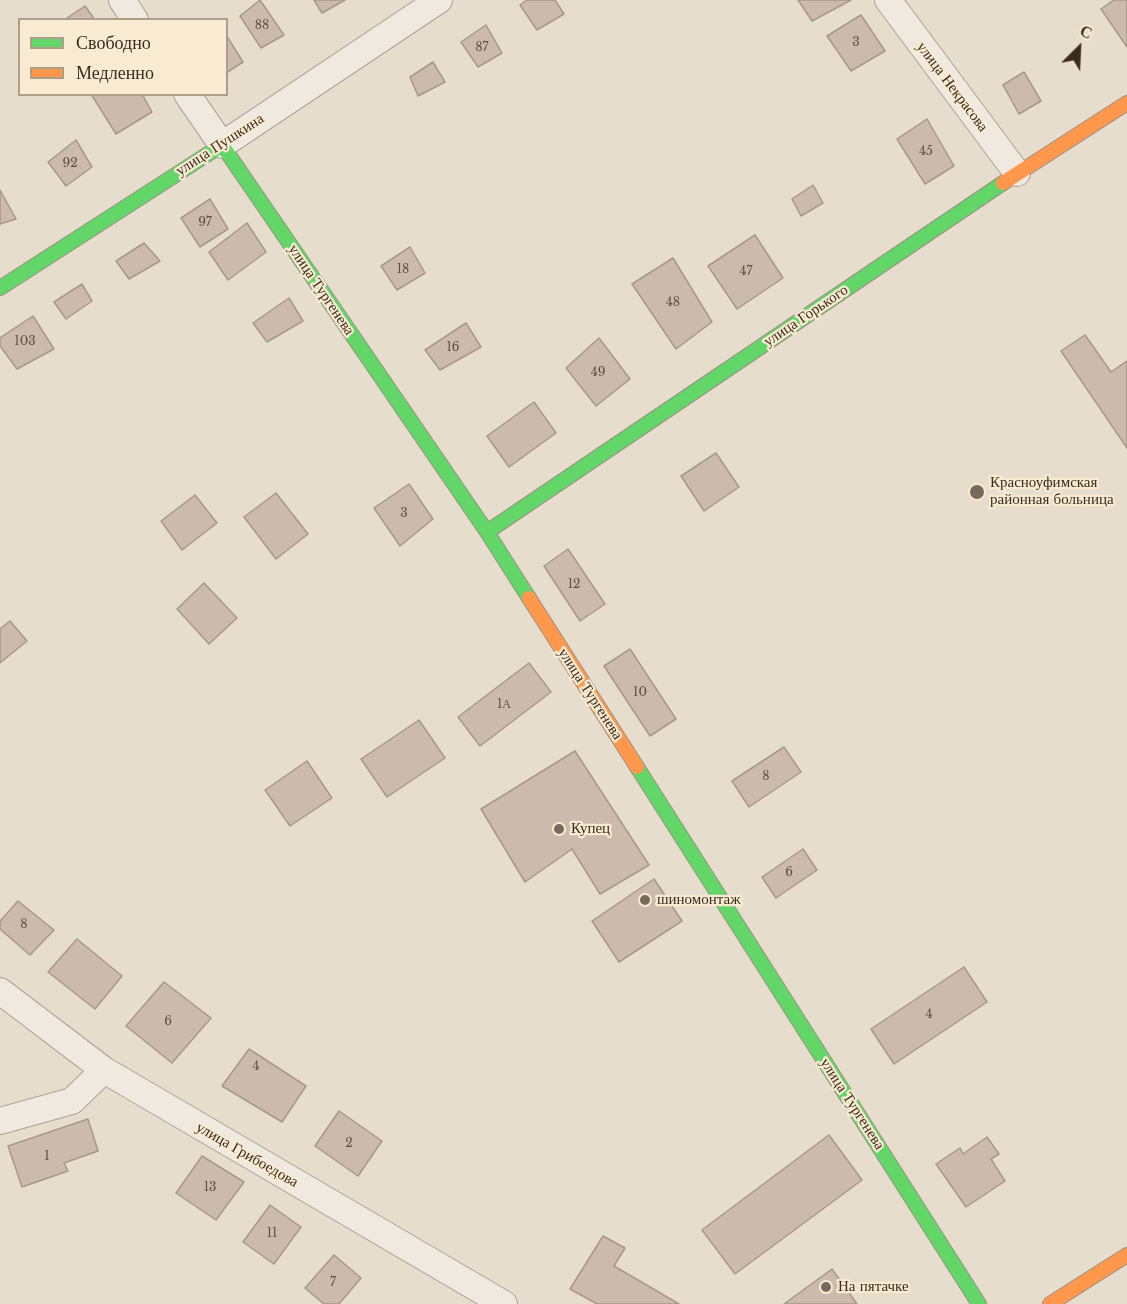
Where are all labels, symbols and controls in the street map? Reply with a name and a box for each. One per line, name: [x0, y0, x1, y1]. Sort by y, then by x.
legend: [18, 18, 228, 96]
north arrow: [1049, 18, 1109, 78]
house number: 88: [255, 19, 269, 33]
text: С: [1077, 20, 1096, 43]
text: Свободно: [76, 32, 151, 54]
house number: 3: [852, 36, 860, 50]
street label: улица Некрасова: [912, 38, 992, 136]
house number: 87: [475, 41, 489, 55]
text: Медленно: [76, 62, 154, 84]
street label: улица Пушкина: [173, 110, 267, 180]
house number: 45: [919, 145, 933, 159]
house number: 92: [62, 157, 78, 171]
house number: 97: [198, 216, 212, 230]
street label: улица Тургенева: [284, 241, 358, 339]
house number: 18: [397, 263, 409, 277]
house number: 47: [739, 265, 753, 279]
street label: улица Горького: [760, 281, 852, 351]
house number: 48: [666, 296, 680, 310]
house number: 103: [14, 335, 36, 349]
house number: 16: [446, 341, 460, 355]
house number: 49: [591, 366, 605, 380]
place label: Красноуфимская районная больница: [990, 474, 1114, 509]
marker: Красноуфимская районная больница: [968, 483, 986, 501]
house number: 3: [400, 507, 408, 521]
house number: 12: [568, 578, 580, 592]
street label: улица Тургенева: [554, 645, 626, 743]
house number: 10: [633, 686, 647, 700]
house number: 1А: [497, 698, 511, 712]
house number: 8: [762, 770, 770, 784]
place label: Купец: [571, 820, 610, 838]
marker: Купец: [552, 822, 566, 836]
house number: 6: [785, 866, 793, 880]
place label: шиномонтаж: [657, 891, 741, 909]
marker: шиномонтаж: [638, 893, 652, 907]
house number: 8: [20, 918, 28, 932]
house number: 4: [925, 1008, 933, 1022]
house number: 6: [164, 1015, 172, 1029]
street label: улица Тургенева: [816, 1055, 888, 1153]
house number: 4: [252, 1060, 260, 1074]
street label: улица Грибоедова: [193, 1118, 301, 1192]
house number: 2: [345, 1137, 353, 1151]
house number: 1: [44, 1150, 50, 1164]
house number: 13: [204, 1181, 216, 1195]
house number: 11: [267, 1227, 277, 1241]
house number: 7: [330, 1276, 336, 1290]
place label: На пятачке: [838, 1278, 909, 1296]
marker: На пятачке: [819, 1280, 833, 1294]

